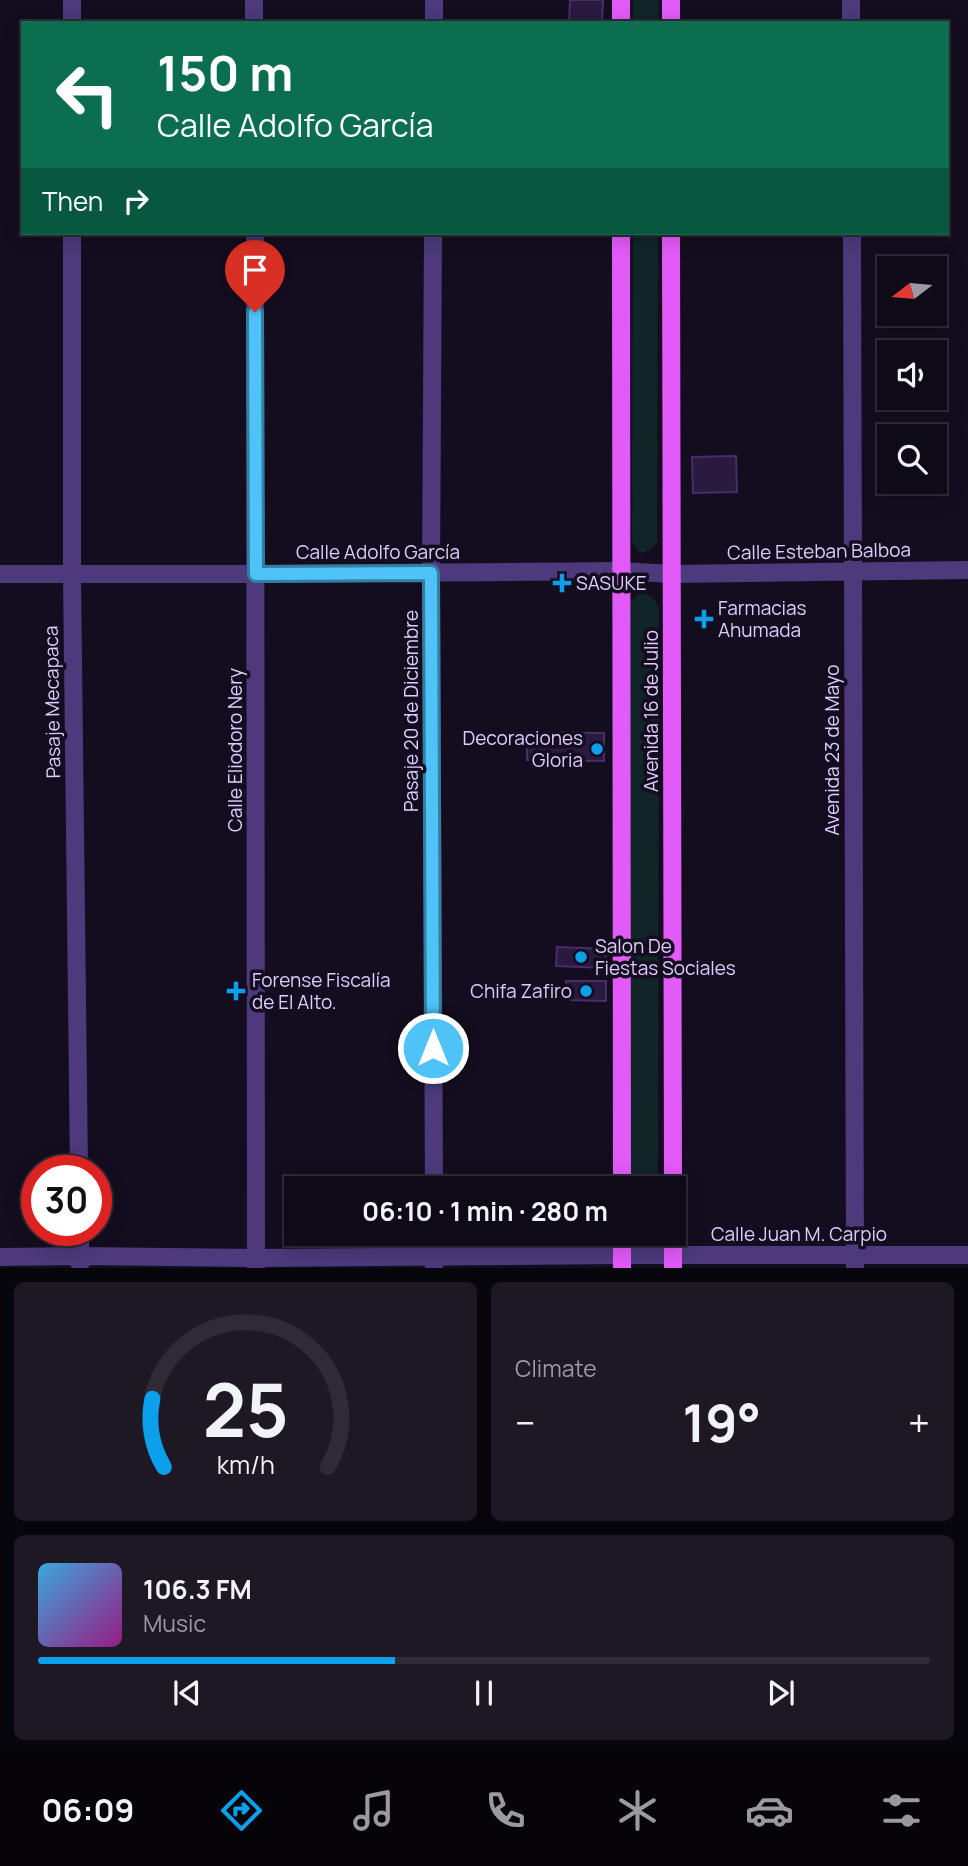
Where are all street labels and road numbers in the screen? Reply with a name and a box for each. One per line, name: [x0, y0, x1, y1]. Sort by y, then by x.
street label: Calle Esteban Balboa: [727, 536, 911, 566]
street label: Calle Adolfo García: [296, 539, 460, 565]
street label: Pasaje 20 de Diciembre: [398, 610, 424, 812]
street label: Pasaje Mecapaca: [38, 625, 66, 779]
street label: Avenida 16 de Julio: [638, 630, 664, 792]
street label: Avenida 23 de Mayo: [819, 665, 845, 835]
street label: Calle Eliodoro Nery: [222, 668, 248, 832]
street label: Calle Juan M. Carpio: [711, 1221, 887, 1247]

